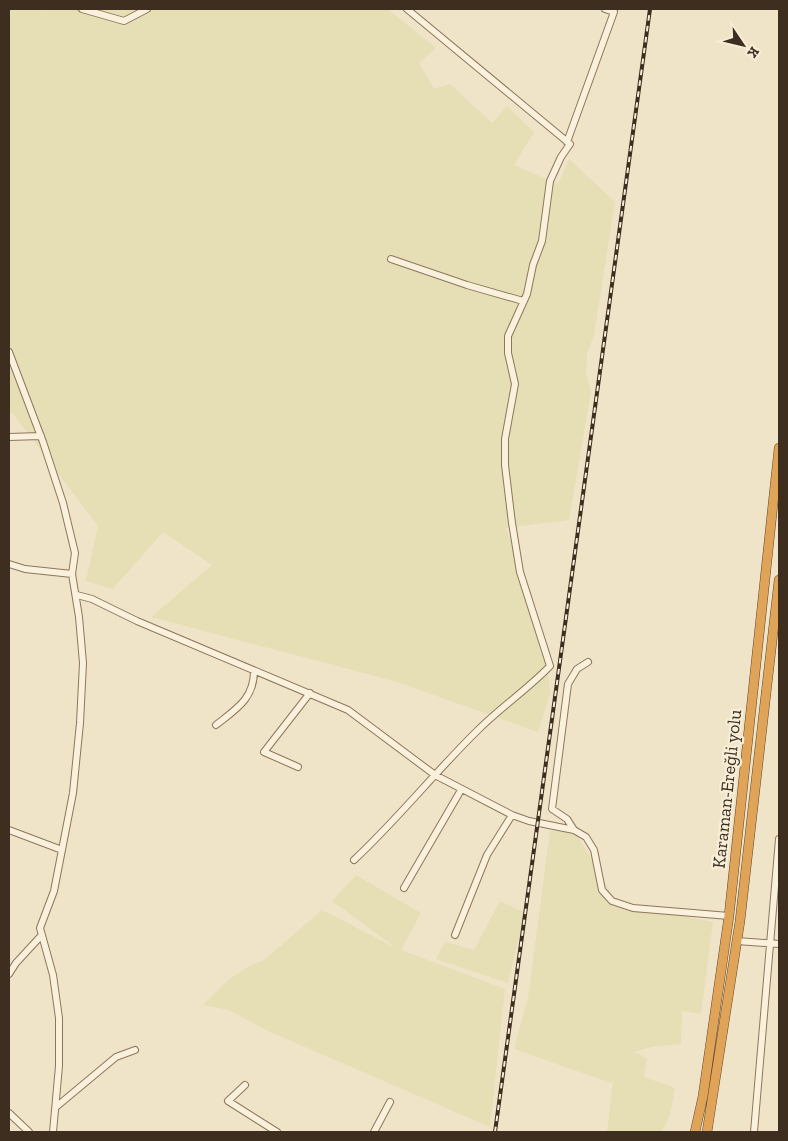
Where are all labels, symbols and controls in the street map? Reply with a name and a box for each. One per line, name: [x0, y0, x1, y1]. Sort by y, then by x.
north arrow: [718, 20, 768, 70]
text: K: [743, 43, 763, 61]
street label: Karaman-Ereğli yolu: [708, 708, 746, 870]

